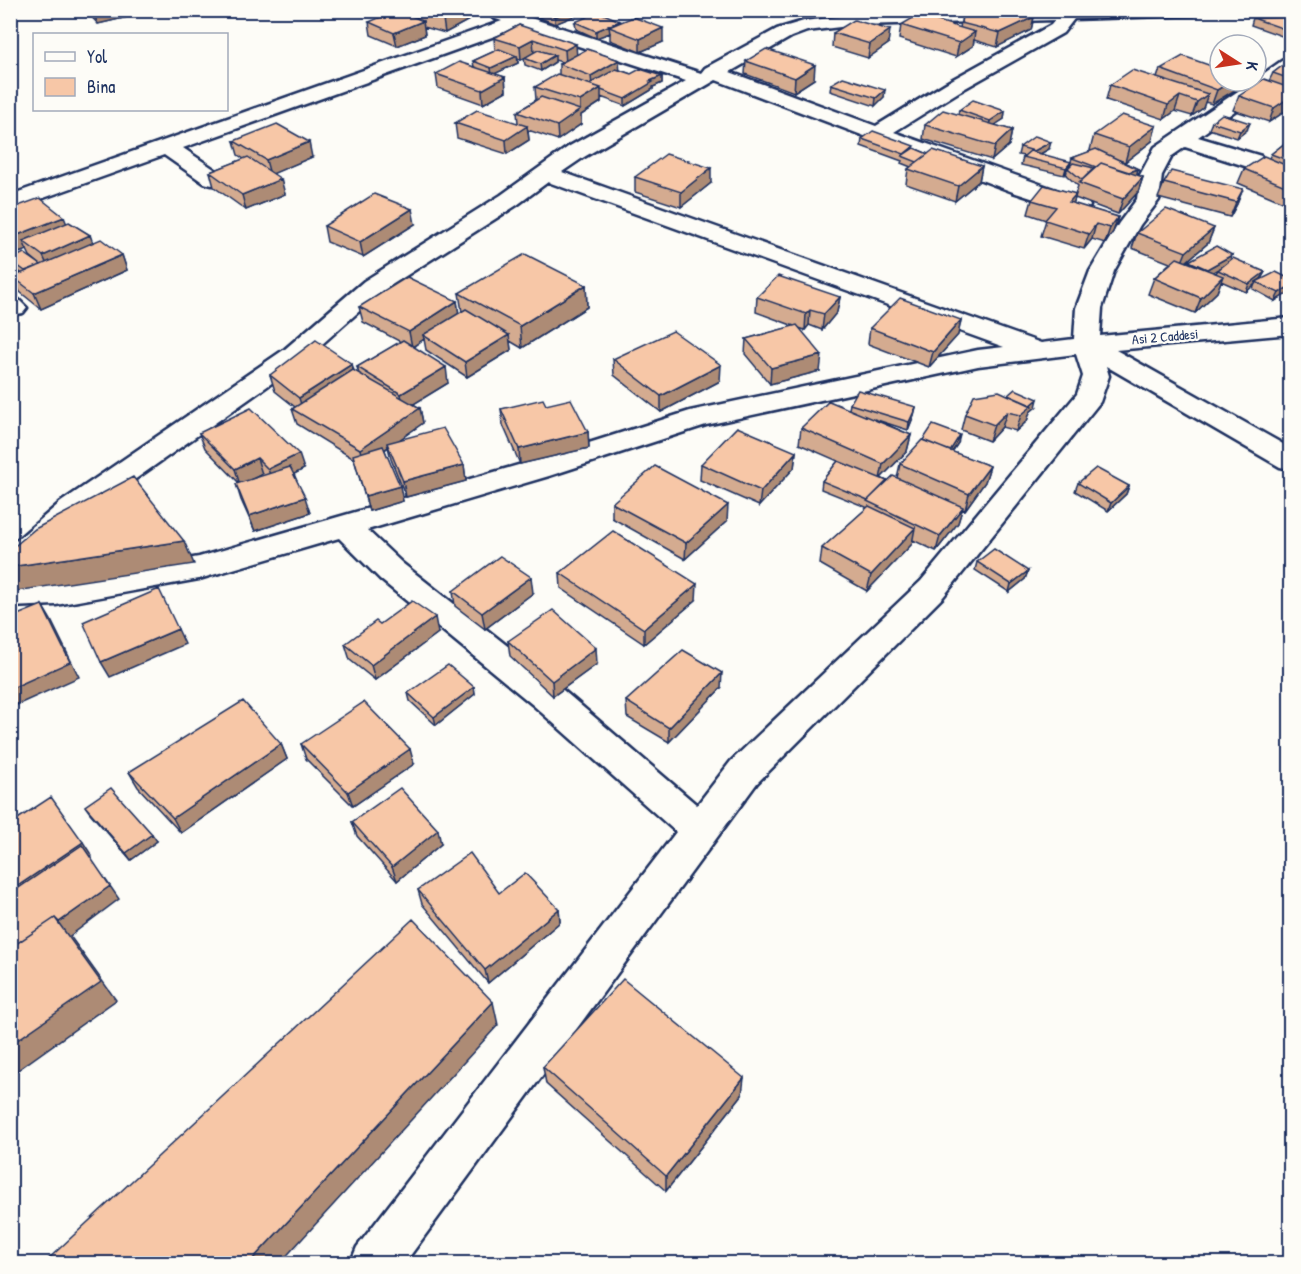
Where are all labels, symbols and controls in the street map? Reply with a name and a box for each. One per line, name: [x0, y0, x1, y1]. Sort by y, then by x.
legend: [33, 33, 228, 111]
north arrow: [1208, 33, 1268, 93]
text: Yol: [87, 44, 107, 69]
text: K: [1241, 60, 1264, 73]
text: Bina: [87, 74, 115, 99]
street label: Asi 2 Caddesi: [1131, 324, 1199, 348]

